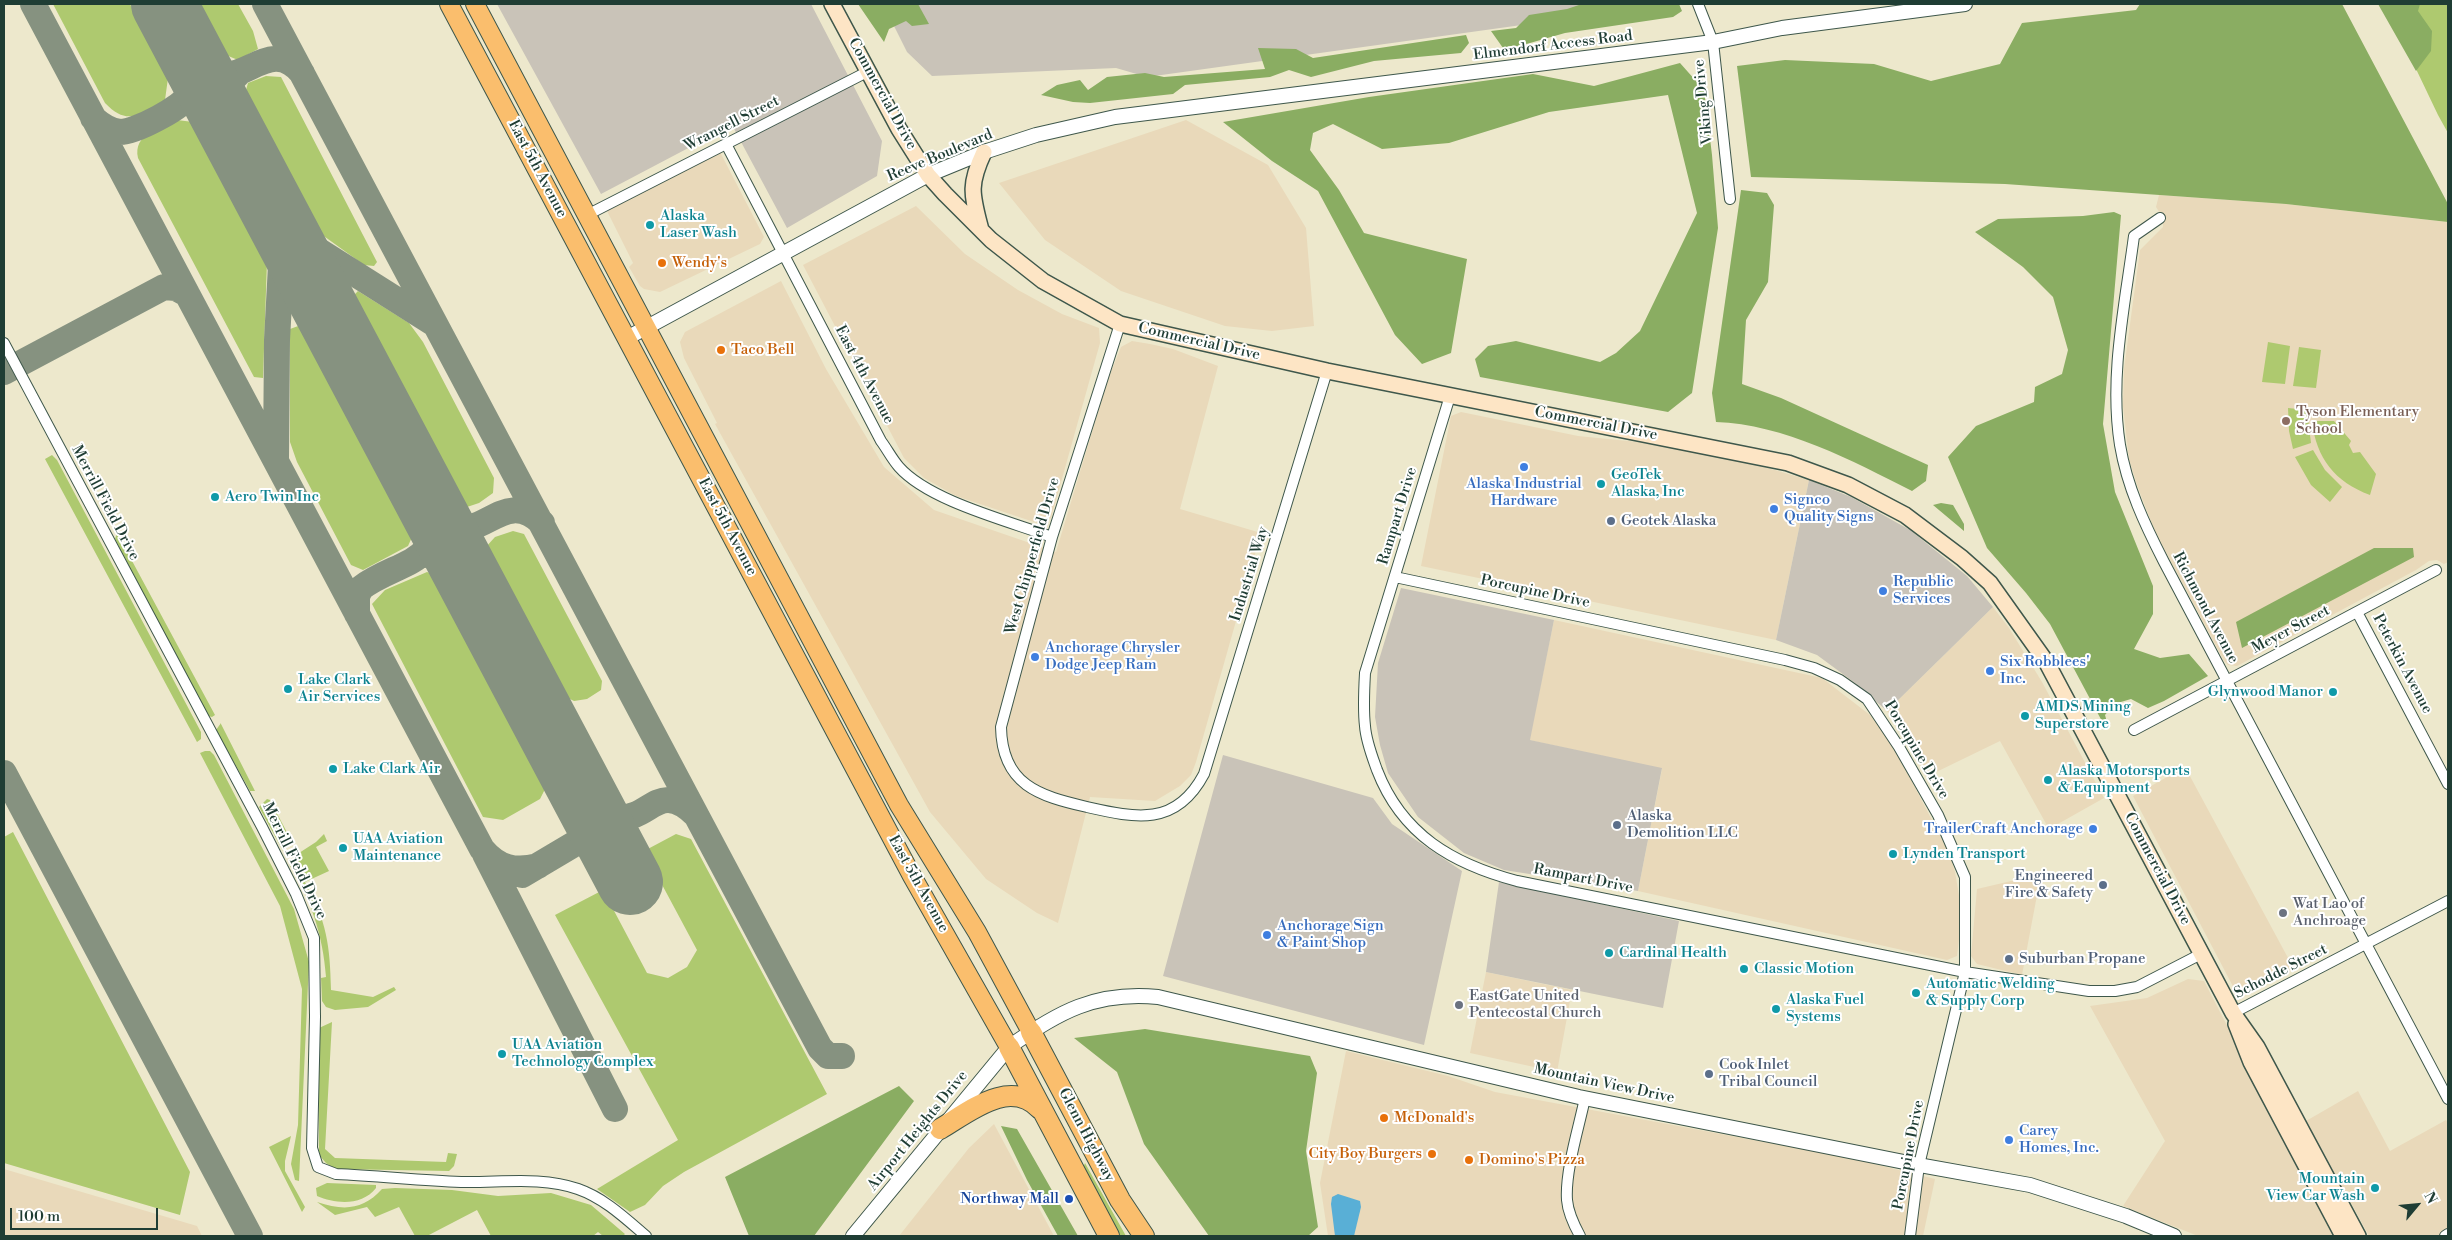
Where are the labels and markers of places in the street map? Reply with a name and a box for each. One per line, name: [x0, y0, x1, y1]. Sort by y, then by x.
place label: Alaska Laser Wash: [660, 207, 737, 242]
marker: Alaska Laser Wash: [644, 219, 656, 231]
place label: Wendy's: [672, 254, 727, 272]
marker: Wendy's: [656, 257, 668, 269]
place label: Taco Bell: [731, 341, 794, 359]
marker: Taco Bell: [715, 344, 727, 356]
place label: Tyson Elementary School: [2296, 403, 2419, 438]
marker: Tyson Elementary School: [2280, 415, 2292, 427]
marker: Alaska Industrial Hardware: [1518, 461, 1530, 473]
place label: GeoTek Alaska, Inc: [1611, 466, 1685, 501]
place label: Alaska Industrial Hardware: [1466, 475, 1582, 510]
marker: GeoTek Alaska, Inc: [1595, 478, 1607, 490]
place label: Aero Twin Inc: [225, 488, 319, 506]
marker: Aero Twin Inc: [209, 491, 221, 503]
place label: Signco Quality Signs: [1784, 491, 1874, 526]
marker: Signco Quality Signs: [1768, 503, 1780, 515]
place label: Geotek Alaska: [1621, 512, 1716, 530]
marker: Geotek Alaska: [1605, 515, 1617, 527]
place label: Republic Services: [1893, 573, 1954, 608]
marker: Republic Services: [1877, 585, 1889, 597]
place label: Anchorage Chrysler Dodge Jeep Ram: [1045, 639, 1180, 674]
marker: Anchorage Chrysler Dodge Jeep Ram: [1029, 651, 1041, 663]
place label: Six Robblees' Inc.: [2000, 653, 2090, 688]
marker: Six Robblees' Inc.: [1984, 665, 1996, 677]
place label: Lake Clark Air Services: [298, 671, 380, 706]
marker: Lake Clark Air Services: [282, 683, 294, 695]
place label: Glynwood Manor: [2208, 683, 2323, 701]
marker: Glynwood Manor: [2327, 686, 2339, 698]
place label: AMDS Mining Superstore: [2035, 698, 2131, 733]
marker: AMDS Mining Superstore: [2019, 710, 2031, 722]
place label: Lake Clark Air: [343, 760, 440, 778]
place label: Alaska Motorsports & Equipment: [2058, 762, 2190, 797]
marker: Lake Clark Air: [327, 763, 339, 775]
marker: Alaska Motorsports & Equipment: [2042, 774, 2054, 786]
place label: Alaska Demolition LLC: [1627, 807, 1738, 842]
marker: Alaska Demolition LLC: [1611, 819, 1623, 831]
place label: TrailerCraft Anchorage: [1924, 820, 2083, 838]
marker: TrailerCraft Anchorage: [2087, 823, 2099, 835]
place label: UAA Aviation Maintenance: [353, 830, 443, 865]
marker: UAA Aviation Maintenance: [337, 842, 349, 854]
place label: Lynden Transport: [1903, 845, 2026, 863]
marker: Lynden Transport: [1887, 848, 1899, 860]
place label: Engineered Fire & Safety: [2005, 867, 2093, 902]
marker: Engineered Fire & Safety: [2097, 879, 2109, 891]
place label: Wat Lao of Anchroage: [2293, 895, 2366, 930]
marker: Wat Lao of Anchroage: [2277, 907, 2289, 919]
place label: Anchorage Sign & Paint Shop: [1277, 917, 1384, 952]
marker: Anchorage Sign & Paint Shop: [1261, 929, 1273, 941]
place label: Cardinal Health: [1619, 944, 1727, 962]
marker: Cardinal Health: [1603, 947, 1615, 959]
place label: Suburban Propane: [2019, 950, 2146, 968]
marker: Suburban Propane: [2003, 953, 2015, 965]
place label: Classic Motion: [1754, 960, 1854, 978]
marker: Classic Motion: [1738, 963, 1750, 975]
place label: Automatic Welding & Supply Corp: [1926, 975, 2055, 1010]
place label: EastGate United Pentecostal Church: [1469, 987, 1601, 1022]
marker: Automatic Welding & Supply Corp: [1910, 987, 1922, 999]
place label: Alaska Fuel Systems: [1786, 991, 1864, 1026]
marker: EastGate United Pentecostal Church: [1453, 999, 1465, 1011]
marker: Alaska Fuel Systems: [1770, 1003, 1782, 1015]
place label: UAA Aviation Technology Complex: [512, 1036, 654, 1071]
marker: UAA Aviation Technology Complex: [496, 1048, 508, 1060]
place label: Cook Inlet Tribal Council: [1719, 1056, 1818, 1091]
marker: Cook Inlet Tribal Council: [1703, 1068, 1715, 1080]
place label: McDonald's: [1394, 1109, 1474, 1127]
marker: McDonald's: [1378, 1112, 1390, 1124]
place label: Carey Homes, Inc.: [2019, 1122, 2099, 1157]
marker: Carey Homes, Inc.: [2003, 1134, 2015, 1146]
place label: City Boy Burgers: [1309, 1145, 1422, 1163]
marker: City Boy Burgers: [1426, 1148, 1438, 1160]
place label: Domino's Pizza: [1479, 1151, 1585, 1169]
marker: Domino's Pizza: [1463, 1154, 1475, 1166]
place label: Mountain View Car Wash: [2266, 1170, 2365, 1205]
marker: Mountain View Car Wash: [2369, 1182, 2381, 1194]
place label: Northway Mall: [960, 1190, 1059, 1208]
marker: Northway Mall: [1063, 1193, 1075, 1205]

